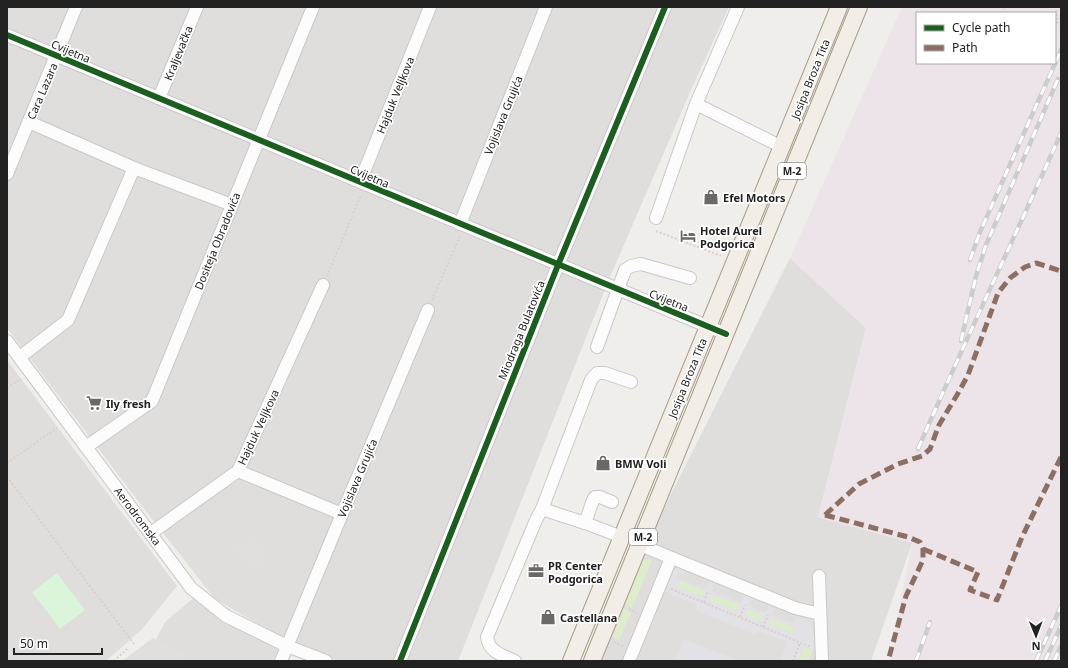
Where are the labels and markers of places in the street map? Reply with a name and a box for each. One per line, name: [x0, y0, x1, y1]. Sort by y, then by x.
shop icon: Efel Motors: [702, 188, 720, 206]
place label: Efel Motors: [723, 190, 786, 205]
place label: Hotel Aurel Podgorica: [700, 223, 762, 251]
hotel icon: Hotel Aurel Podgorica: [679, 227, 697, 245]
supermarket icon: Ily fresh: [85, 394, 103, 412]
place label: Ily fresh: [106, 396, 151, 411]
shop icon: BMW Voli: [594, 454, 612, 472]
place label: BMW Voli: [615, 456, 667, 471]
place label: PR Center Podgorica: [548, 558, 603, 586]
office icon: PR Center Podgorica: [527, 562, 545, 580]
shop icon: Castellana: [539, 608, 557, 626]
place label: Castellana: [560, 610, 617, 625]

